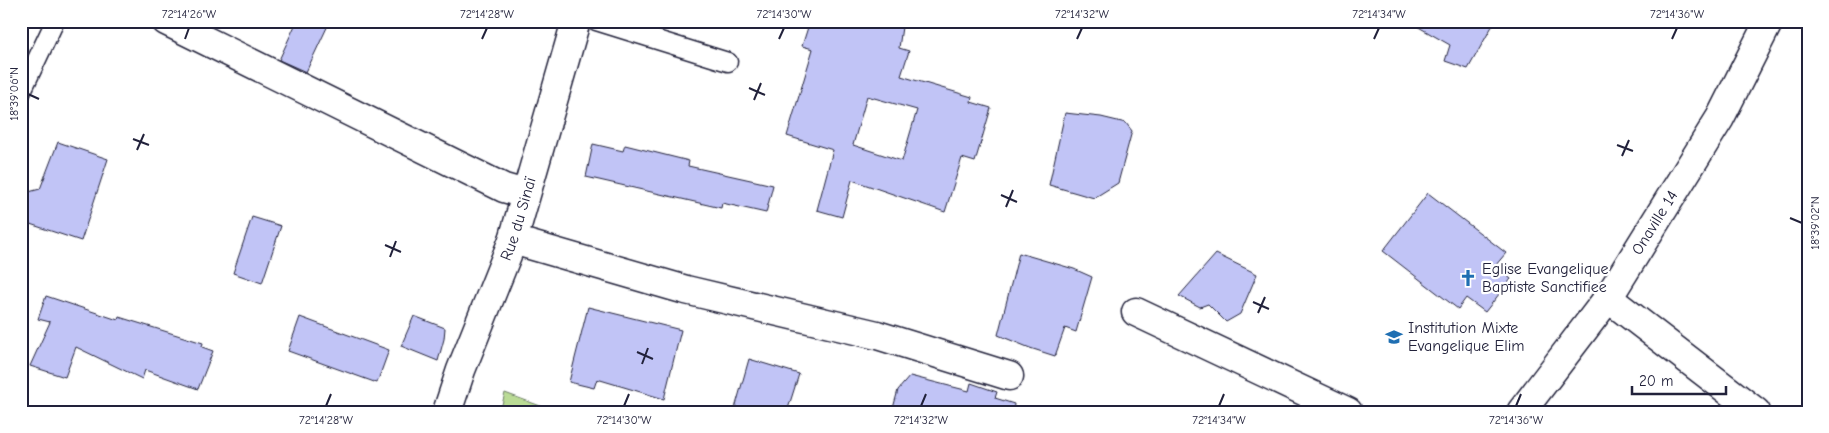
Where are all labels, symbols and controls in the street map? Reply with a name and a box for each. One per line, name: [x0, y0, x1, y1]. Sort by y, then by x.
text: 72°14'26"W: [162, 7, 217, 21]
text: 72°14'28"W: [460, 7, 515, 21]
text: 72°14'30"W: [757, 7, 812, 21]
text: 72°14'32"W: [1055, 7, 1110, 21]
text: 72°14'34"W: [1352, 7, 1406, 21]
text: 72°14'36"W: [1650, 7, 1705, 21]
text: 18°39'06"N: [7, 67, 21, 121]
street label: Rue du Sinaï: [497, 175, 540, 263]
street label: Onaville 14: [1628, 187, 1682, 258]
text: 18°39'02"N: [1808, 196, 1822, 250]
place label: Eglise Evangelique Baptiste Sanctifiee: [1482, 260, 1608, 296]
church icon: Eglise Evangelique Baptiste Sanctifiee: [1458, 268, 1478, 288]
place label: Institution Mixte Evangelique Elim: [1408, 319, 1525, 355]
school or university icon: Institution Mixte Evangelique Elim: [1384, 327, 1404, 347]
scale bar: [1632, 363, 1725, 395]
text: 20 m: [1639, 372, 1673, 390]
text: 72°14'28"W: [299, 413, 354, 427]
text: 72°14'30"W: [597, 413, 652, 427]
text: 72°14'32"W: [894, 413, 949, 427]
text: 72°14'34"W: [1192, 413, 1246, 427]
text: 72°14'36"W: [1489, 413, 1544, 427]

